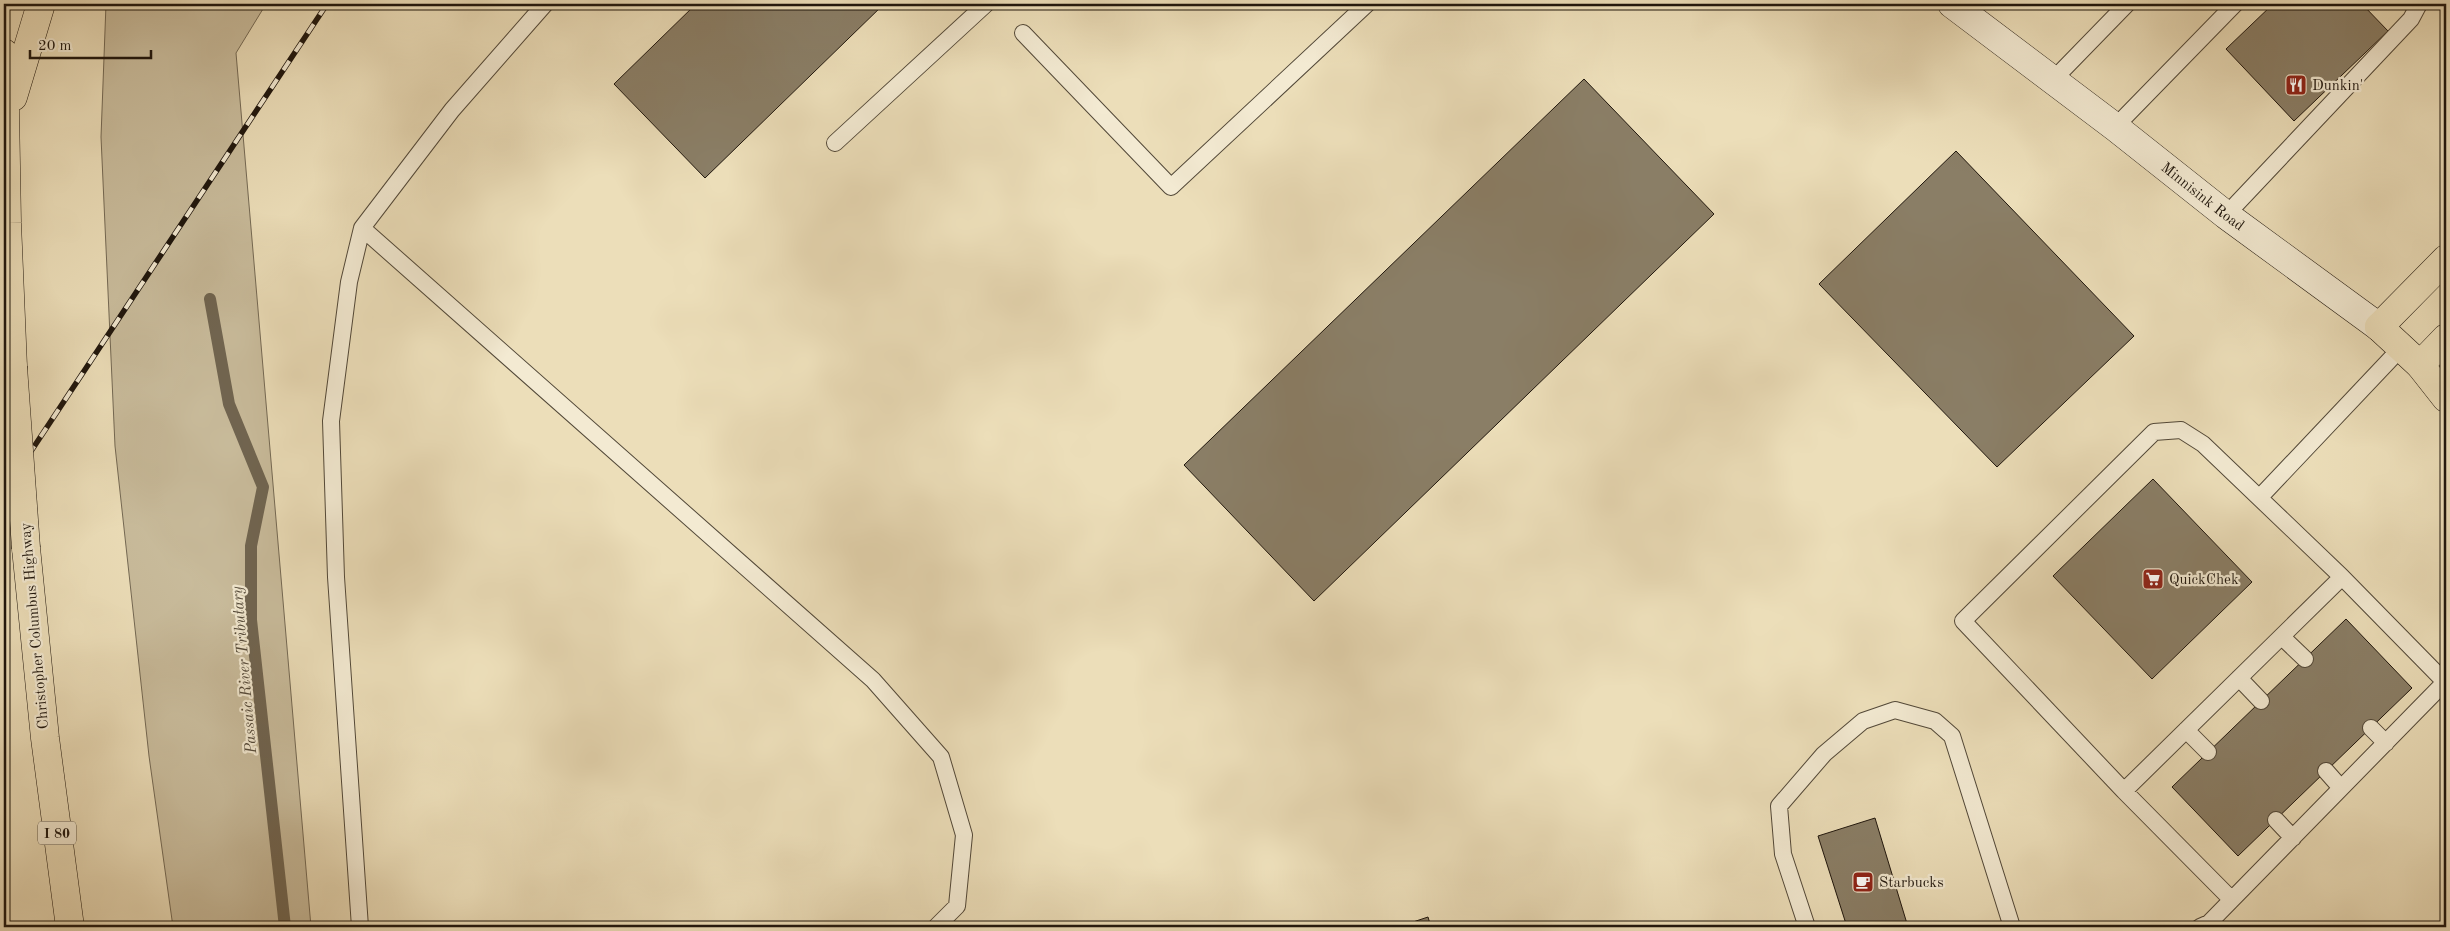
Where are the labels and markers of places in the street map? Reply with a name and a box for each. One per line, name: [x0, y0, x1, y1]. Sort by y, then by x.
restaurant icon: Dunkin': [2284, 73, 2308, 97]
place label: Dunkin': [2312, 79, 2363, 94]
supermarket icon: QuickChek: [2141, 567, 2165, 591]
place label: QuickChek: [2169, 573, 2239, 588]
cafe icon: Starbucks: [1851, 870, 1875, 894]
place label: Starbucks: [1879, 876, 1944, 891]

